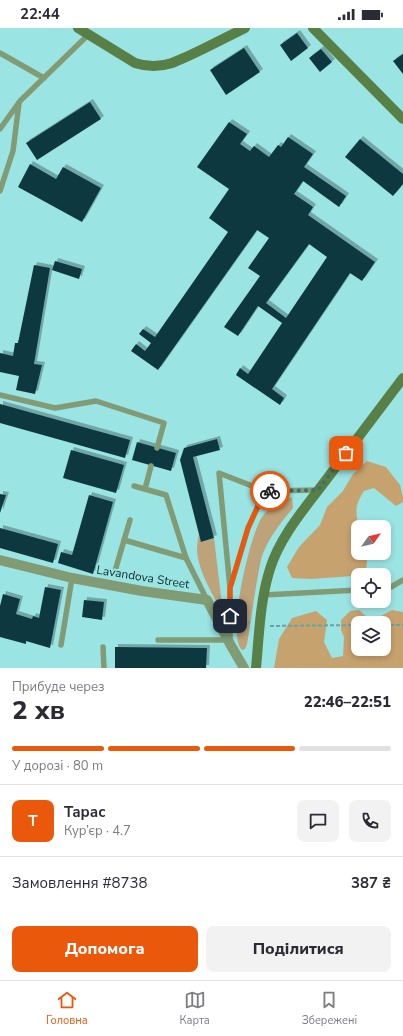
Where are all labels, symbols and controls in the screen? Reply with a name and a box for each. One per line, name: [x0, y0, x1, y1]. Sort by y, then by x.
text: 22:44: [20, 4, 60, 24]
pin: [329, 436, 363, 470]
icon: bag: [335, 442, 357, 464]
courier: [250, 471, 290, 511]
icon: bike: [259, 480, 281, 502]
north arrow: [351, 520, 391, 560]
map controls: [351, 520, 391, 656]
street label: Lavandova Street: [95, 562, 191, 592]
button: locate: [351, 568, 391, 608]
pin: [213, 599, 247, 633]
icon: home: [219, 605, 241, 627]
button: layers: [351, 616, 391, 656]
text: Прибуде через: [12, 678, 105, 696]
text: 22:46–22:51: [304, 692, 391, 712]
text: 2 хв: [12, 693, 65, 728]
text: У дорозі · 80 m: [12, 757, 103, 775]
button: chat: [297, 800, 339, 842]
button: phone: [349, 800, 391, 842]
text: Тарас: [64, 802, 105, 822]
text: Т: [28, 811, 38, 831]
text: Кур’єр · 4.7: [64, 822, 131, 840]
text: Замовлення #8738: [12, 873, 148, 893]
text: 387 ₴: [351, 873, 391, 893]
button: Допомога: [12, 926, 198, 972]
button: Поділитися: [206, 926, 391, 972]
tab: Головна: [46, 989, 88, 1028]
tab: Карта: [179, 989, 210, 1028]
tab: Збережені: [302, 989, 357, 1028]

